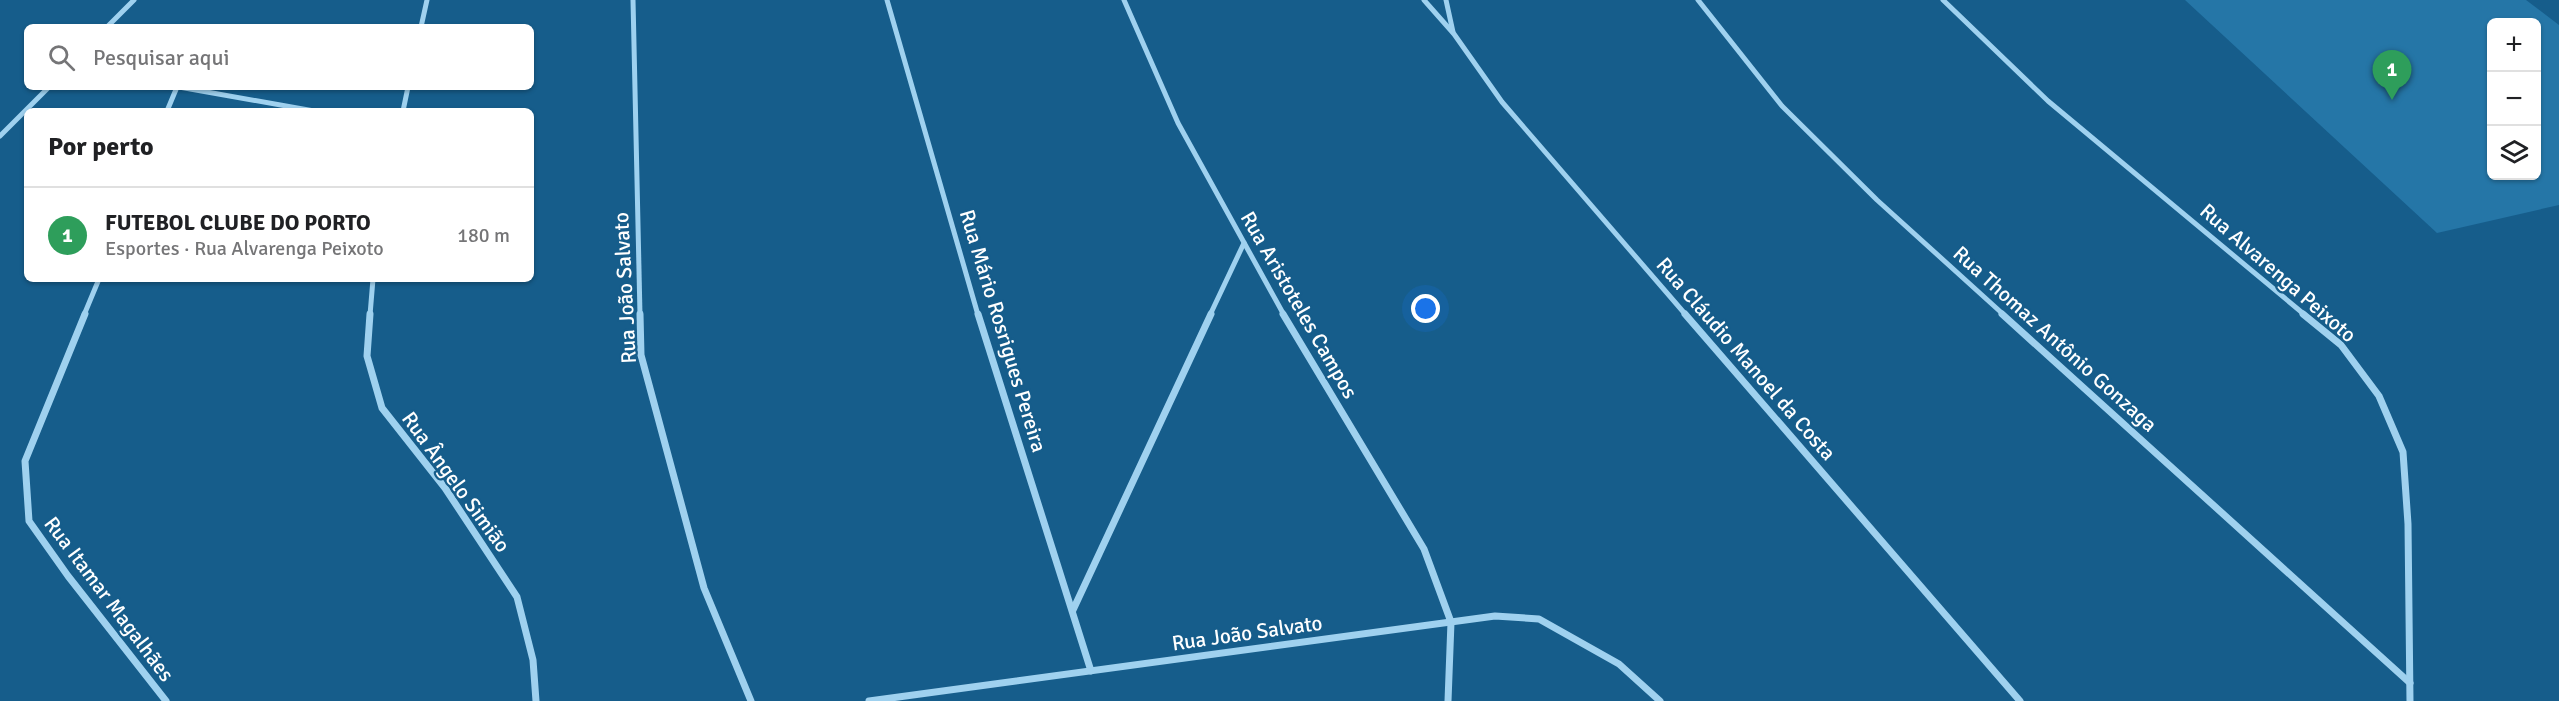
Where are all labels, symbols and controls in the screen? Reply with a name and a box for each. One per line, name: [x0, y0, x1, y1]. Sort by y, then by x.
map controls: [2487, 18, 2541, 180]
button: +: [2487, 18, 2541, 72]
search box: [24, 24, 534, 90]
icon: search: [45, 41, 78, 74]
text: Pesquisar aqui: [93, 44, 229, 71]
pin: 1: [2372, 51, 2412, 100]
button: −: [2487, 72, 2541, 126]
button: layers: [2487, 126, 2541, 180]
text: Por perto: [48, 131, 154, 163]
street label: Rua Alvarenga Peixoto: [2194, 198, 2362, 348]
street label: Rua Mário Rosrigues Pereira: [954, 206, 1052, 456]
street label: Rua Aristoteles Campos: [1235, 207, 1363, 403]
text: FUTEBOL CLUBE DO PORTO: [105, 209, 371, 236]
street label: Rua João Salvato: [608, 212, 642, 364]
text: 1: [62, 223, 73, 248]
text: 180 m: [457, 223, 510, 248]
text: Esportes · Rua Alvarenga Peixoto: [105, 236, 384, 261]
street label: Rua Thomaz Antônio Gonzaga: [1948, 240, 2162, 438]
street label: Rua Cláudio Manoel da Costa: [1651, 252, 1841, 466]
your location: [1411, 294, 1440, 323]
street label: Rua Ângelo Simião: [396, 407, 516, 557]
street label: Rua Itamar Magalhães: [38, 511, 180, 687]
street label: Rua João Salvato: [1170, 610, 1324, 656]

